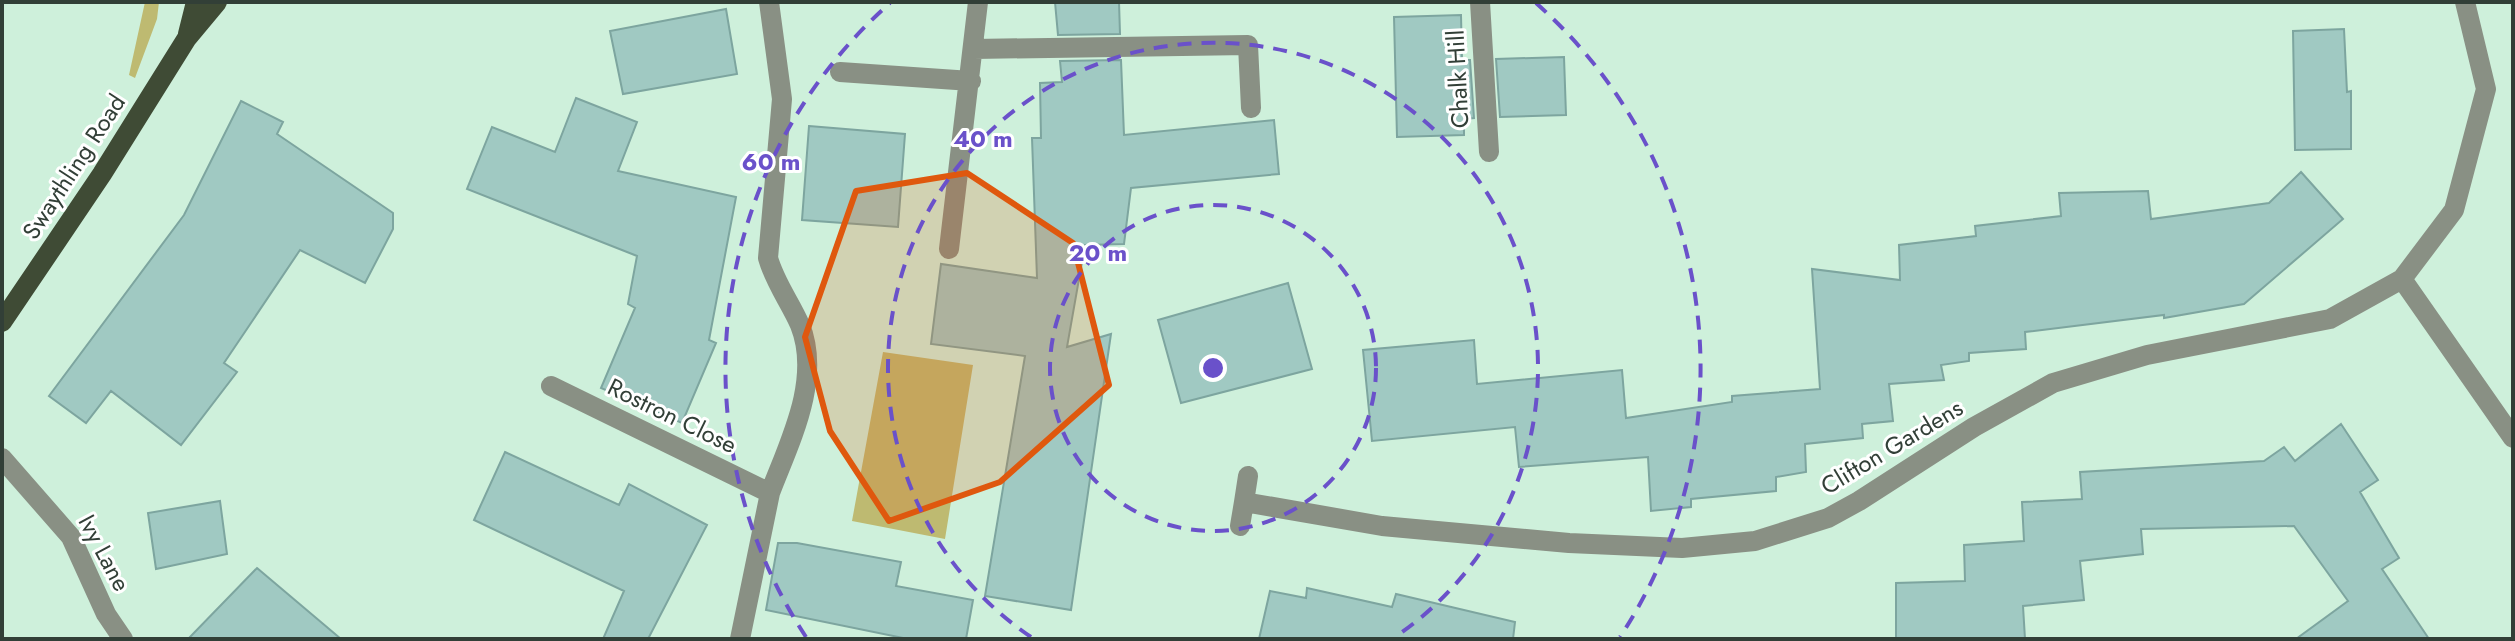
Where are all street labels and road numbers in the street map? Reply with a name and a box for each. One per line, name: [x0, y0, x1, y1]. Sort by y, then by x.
street label: Chalk Hill: [1437, 29, 1478, 129]
street label: Swaythling Road: [13, 87, 134, 246]
street label: Rostron Close: [602, 369, 743, 462]
street label: Clifton Gardens: [1814, 390, 1970, 503]
street label: Ivy Lane: [70, 508, 139, 597]

